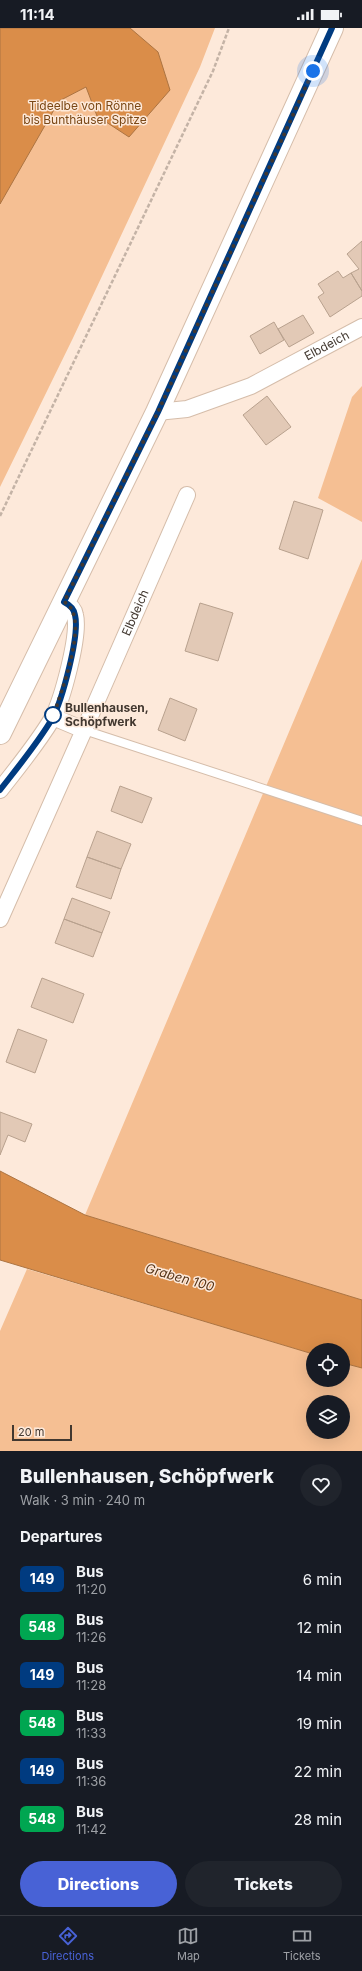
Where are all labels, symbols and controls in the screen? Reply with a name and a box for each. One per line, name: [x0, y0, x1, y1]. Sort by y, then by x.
text: 11:14: [20, 5, 55, 24]
your location: [303, 61, 323, 81]
park label: Tideelbe von Rönne bis Bunthäuser Spitze: [23, 98, 147, 127]
street label: Elbdeich: [302, 327, 352, 363]
street label: Elbdeich: [118, 587, 152, 638]
place label: Bullenhausen, Schöpfwerk: [65, 700, 149, 729]
marker: Bullenhausen, Schöpfwerk: [44, 706, 62, 724]
water label: Graben 100: [144, 1260, 217, 1295]
map controls: [306, 1343, 350, 1439]
button: locate: [306, 1343, 350, 1387]
button: layers: [306, 1395, 350, 1439]
scale bar: [12, 1423, 72, 1442]
text: 20 m: [18, 1425, 44, 1439]
button: heart: [300, 1464, 342, 1506]
text: Bullenhausen, Schöpfwerk: [20, 1465, 274, 1488]
text: Walk · 3 min · 240 m: [20, 1492, 145, 1508]
text: Departures: [20, 1527, 102, 1546]
text: Bus: [76, 1562, 104, 1581]
text: 149: [30, 1570, 54, 1587]
text: 6 min: [303, 1570, 342, 1589]
text: 11:20: [76, 1581, 106, 1597]
text: Bus: [76, 1610, 104, 1629]
text: 548: [28, 1618, 56, 1635]
text: 12 min: [297, 1618, 342, 1637]
text: 11:26: [76, 1629, 106, 1645]
text: Bus: [76, 1658, 104, 1677]
text: 149: [30, 1666, 54, 1683]
text: 14 min: [296, 1666, 342, 1685]
text: 11:28: [76, 1677, 106, 1693]
text: Bus: [76, 1706, 104, 1725]
text: 548: [28, 1714, 56, 1731]
text: 19 min: [297, 1714, 342, 1733]
text: 11:33: [76, 1725, 106, 1741]
text: Bus: [76, 1754, 104, 1773]
text: 149: [30, 1762, 54, 1779]
text: 22 min: [294, 1762, 342, 1781]
text: 11:36: [76, 1773, 106, 1789]
text: Bus: [76, 1802, 104, 1821]
text: 548: [28, 1810, 56, 1827]
text: 28 min: [294, 1810, 342, 1829]
text: 11:42: [76, 1821, 107, 1837]
button: Directions: [20, 1861, 177, 1907]
button: Tickets: [185, 1861, 342, 1907]
tab: Directions: [42, 1925, 94, 1963]
tab: Map: [177, 1925, 200, 1963]
tab: Tickets: [283, 1925, 320, 1963]

